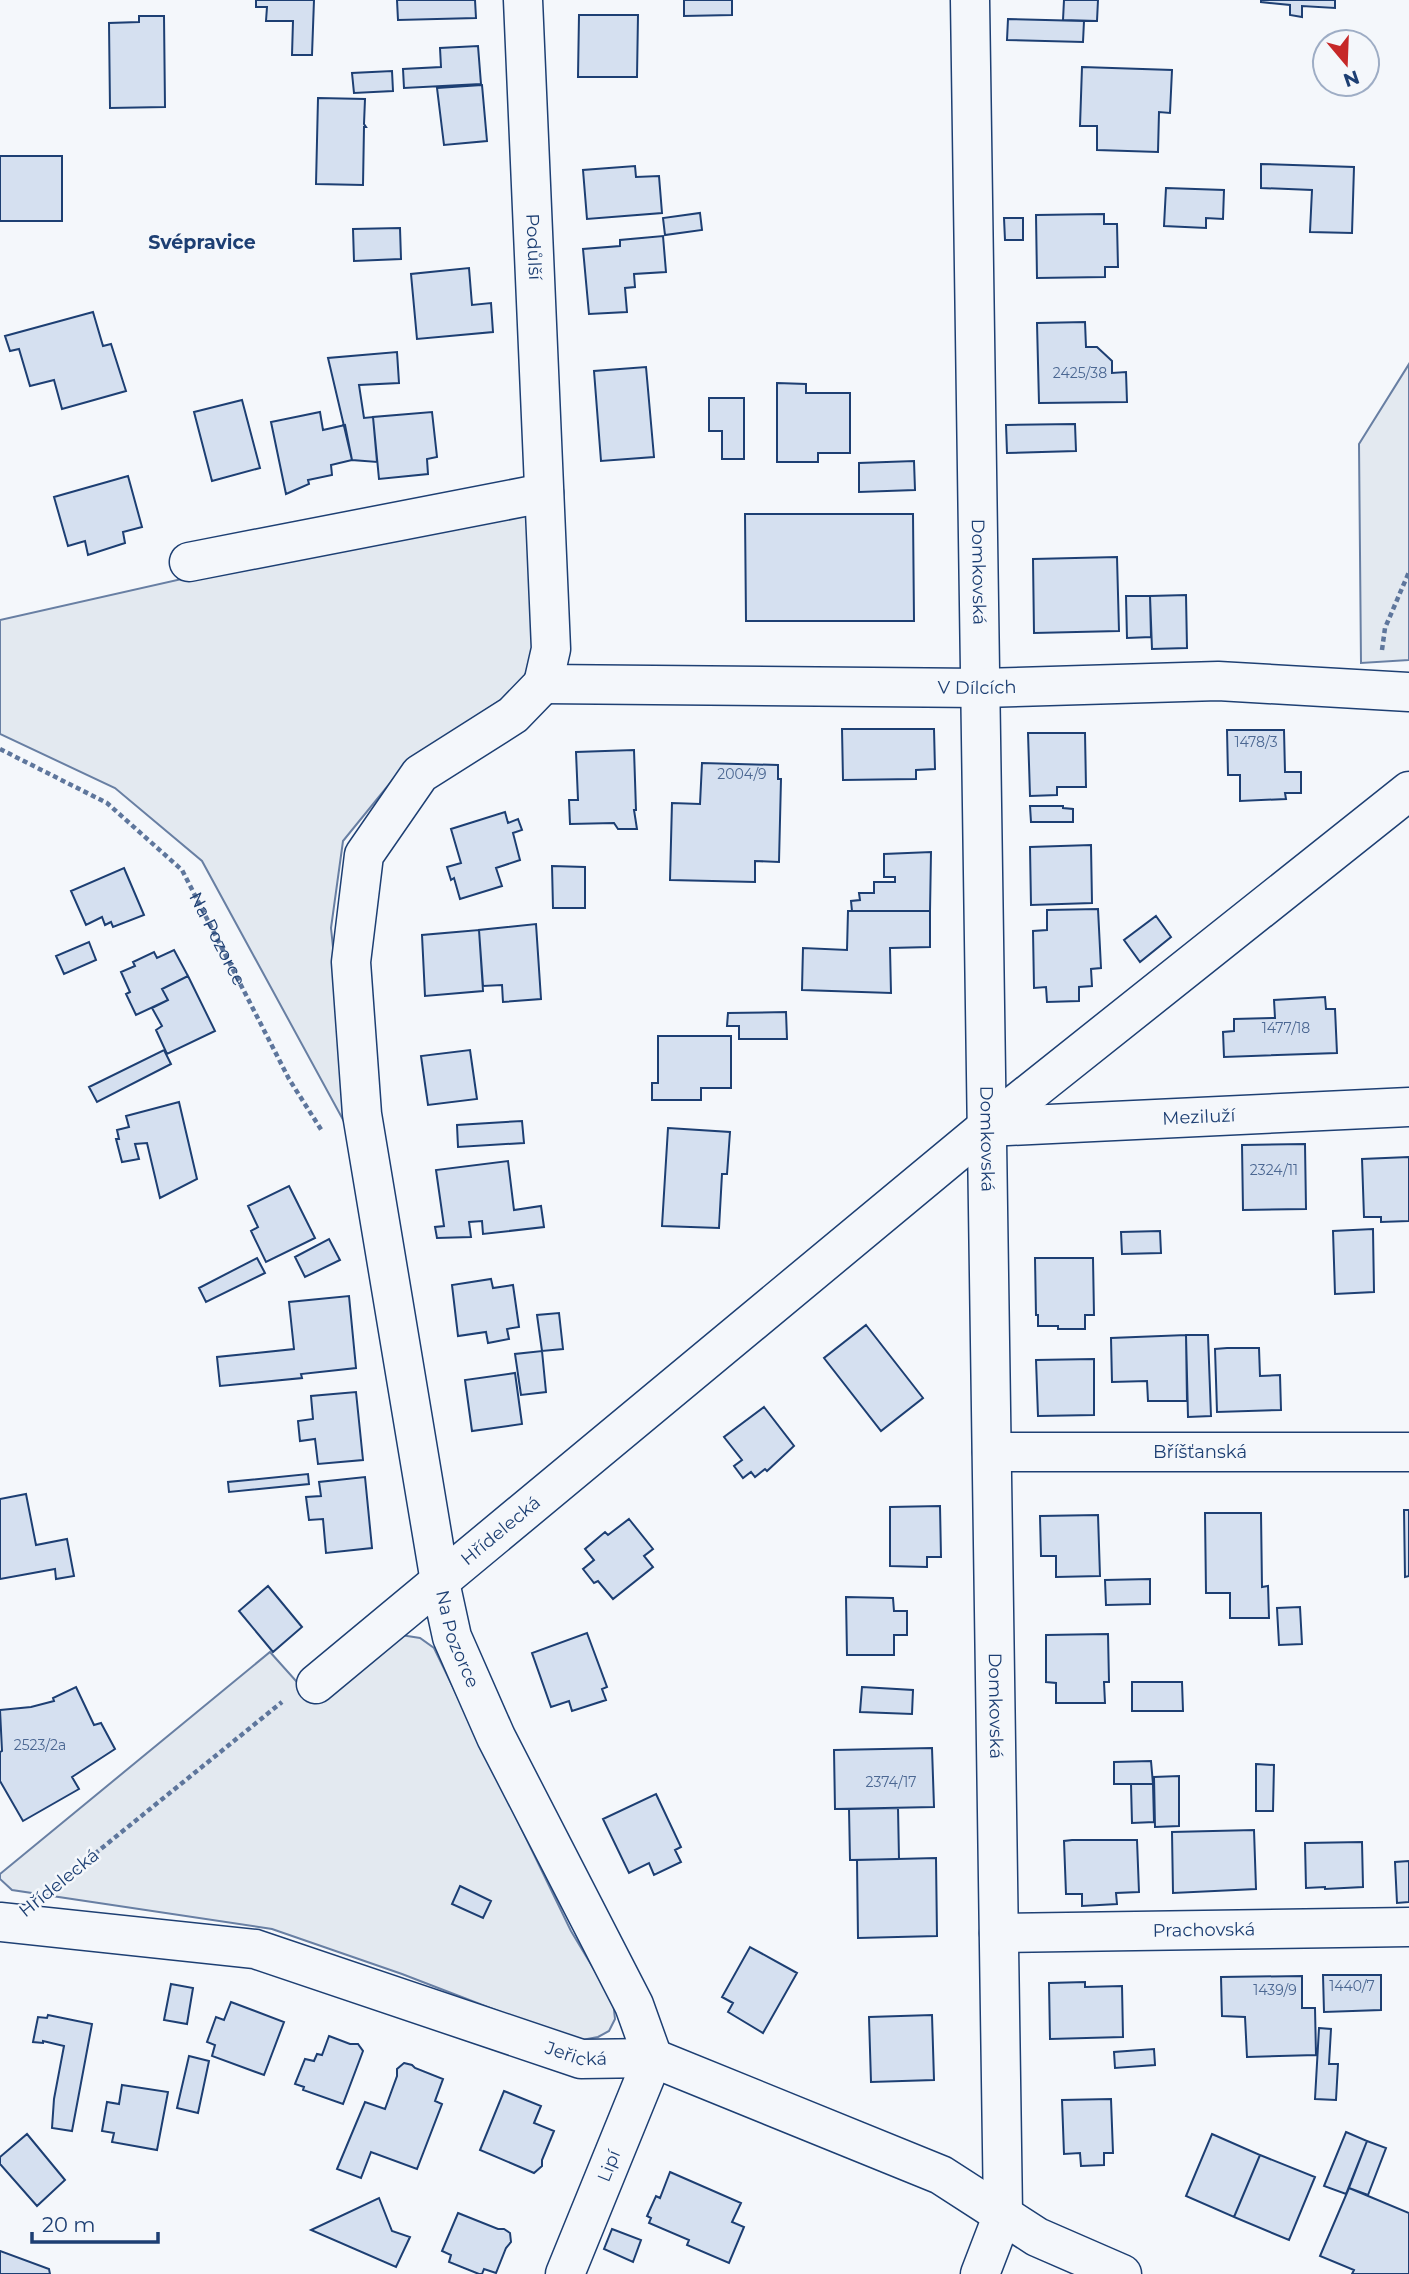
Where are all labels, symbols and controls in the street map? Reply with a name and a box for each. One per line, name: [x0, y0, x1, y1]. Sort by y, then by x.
north arrow: [1311, 28, 1381, 98]
text: N: [1340, 65, 1362, 92]
street label: Podůlší: [521, 213, 546, 282]
district label: Svépravice: [148, 231, 256, 254]
house number: 2425/38: [1053, 364, 1107, 382]
street label: Domkovská: [967, 519, 990, 625]
street label: V Dílcích: [937, 676, 1017, 699]
house number: 1478/3: [1234, 733, 1278, 751]
house number: 2004/9: [717, 765, 767, 783]
street label: Na Pozorce: [184, 889, 250, 990]
house number: 1477/18: [1262, 1019, 1310, 1037]
street label: Domkovská: [975, 1086, 999, 1192]
street label: Meziluží: [1162, 1104, 1237, 1130]
house number: 2324/11: [1250, 1161, 1298, 1179]
street label: Bříšťanská: [1153, 1441, 1247, 1463]
street label: Hřídelecká: [456, 1491, 545, 1570]
street label: Na Pozorce: [431, 1588, 484, 1691]
street label: Domkovská: [984, 1652, 1007, 1759]
house number: 2523/2a: [14, 1736, 66, 1754]
house number: 2374/17: [865, 1773, 917, 1791]
street label: Hřídelecká: [15, 1844, 103, 1922]
street label: Prachovská: [1153, 1918, 1255, 1942]
house number: 1440/7: [1329, 1977, 1375, 1995]
house number: 1439/9: [1253, 1981, 1297, 1999]
street label: Jeřická: [541, 2036, 607, 2071]
street label: Lipí: [593, 2146, 626, 2185]
scale bar: [32, 2200, 158, 2244]
text: 20 m: [42, 2212, 96, 2237]

